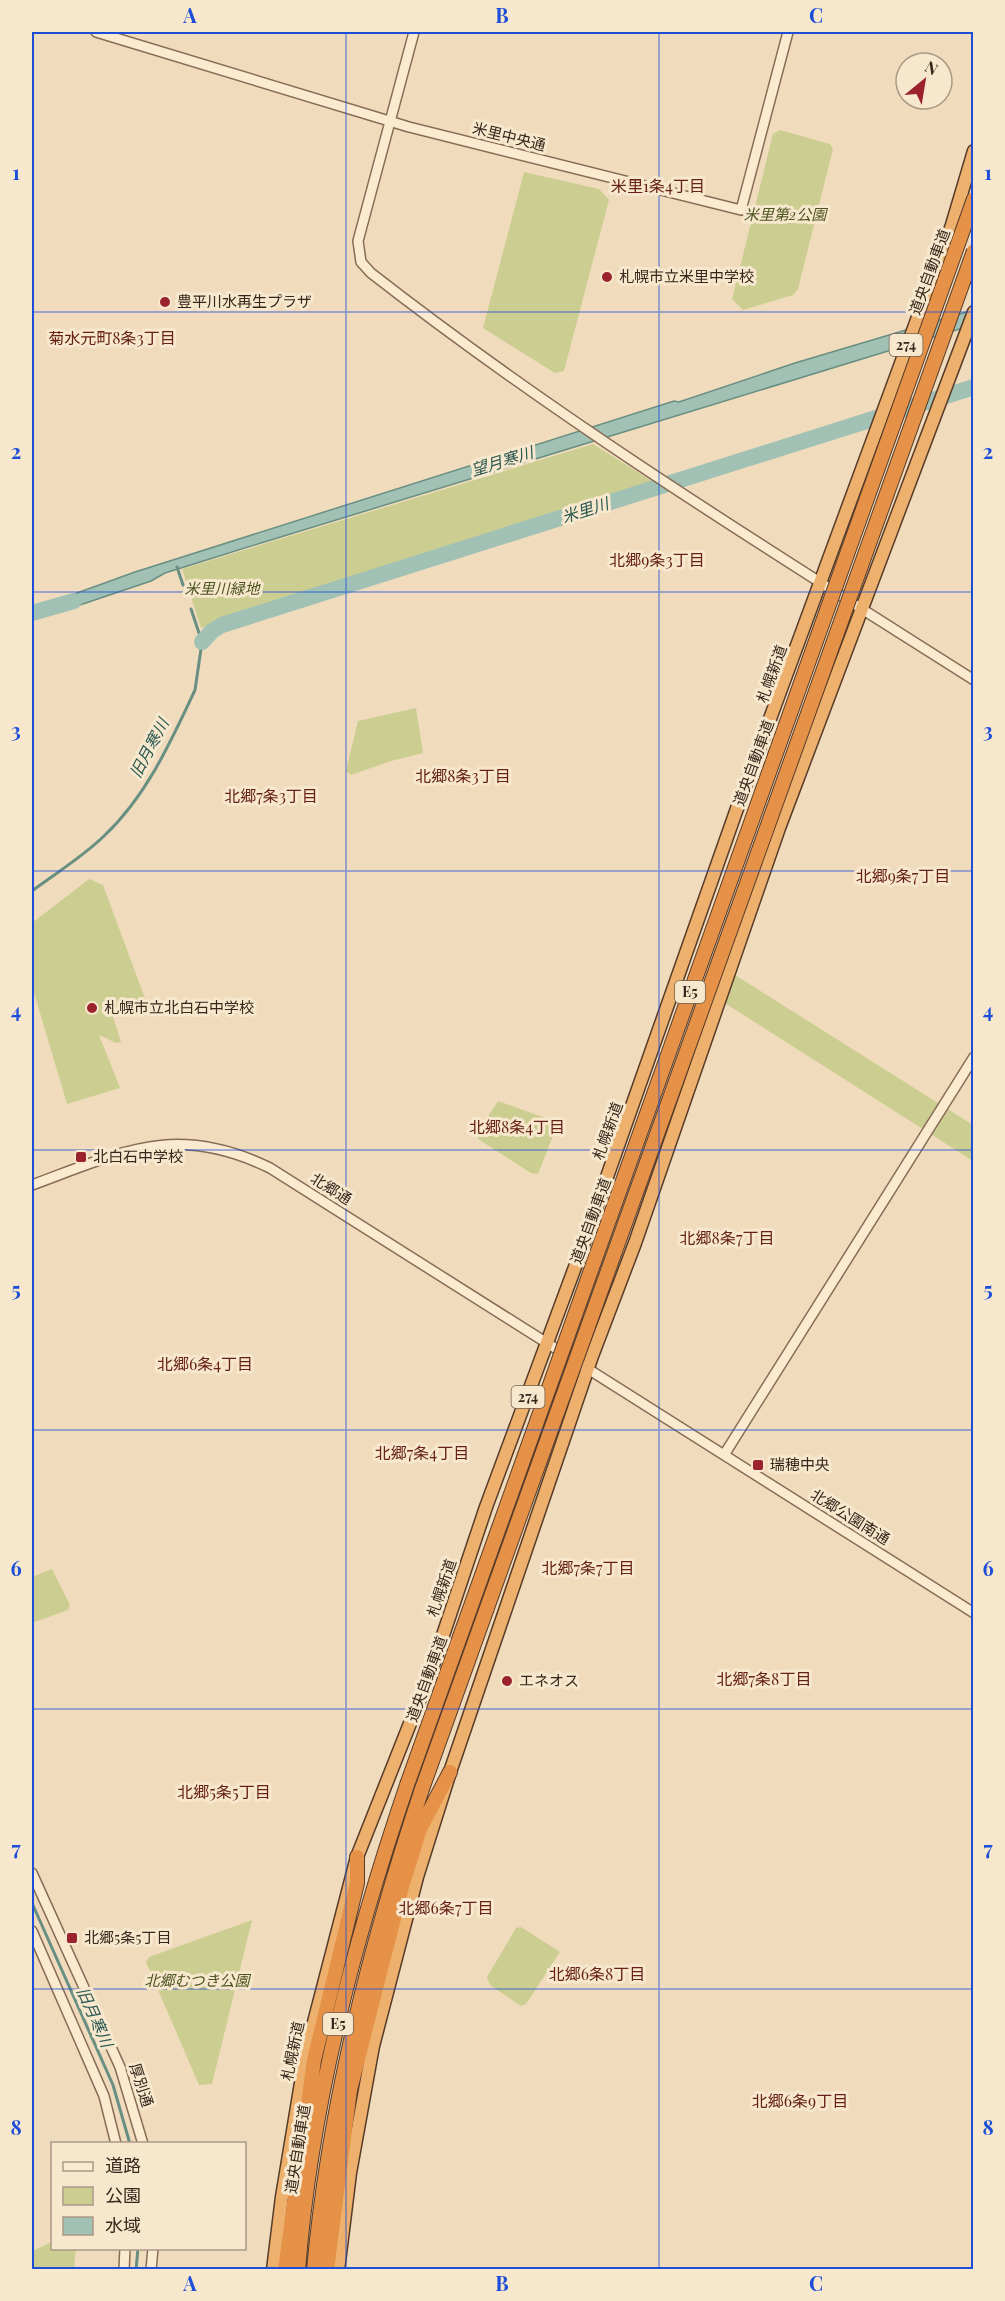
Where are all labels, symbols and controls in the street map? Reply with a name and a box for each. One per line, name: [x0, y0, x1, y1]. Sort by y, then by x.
text: A: [182, 1, 197, 28]
text: B: [495, 1, 509, 28]
text: C: [809, 1, 823, 28]
north arrow: [894, 51, 954, 111]
text: N: [921, 56, 942, 80]
street label: 米里中央通: [470, 117, 548, 155]
text: 1: [12, 158, 20, 185]
text: 1: [984, 158, 992, 185]
district label: 米里1条4丁目: [611, 175, 705, 196]
park label: 米里第2公園: [744, 204, 828, 224]
street label: 道央自動車道: [904, 226, 954, 317]
place label: 札幌市立米里中学校: [619, 266, 754, 286]
marker: 札幌市立米里中学校: [600, 270, 614, 284]
place label: 豊平川水再生プラザ: [177, 291, 312, 311]
marker: 豊平川水再生プラザ: [158, 295, 172, 309]
district label: 菊水元町8条3丁目: [48, 327, 176, 348]
road number: 274: [890, 334, 922, 356]
text: 2: [11, 437, 21, 464]
text: 2: [983, 437, 993, 464]
water label: 望月寒川: [468, 441, 537, 480]
water label: 米里川: [559, 492, 613, 527]
district label: 北郷9条3丁目: [609, 549, 705, 570]
park label: 米里川緑地: [184, 578, 261, 598]
street label: 札幌新道: [751, 642, 791, 705]
water label: 旧月寒川: [124, 713, 174, 781]
text: 3: [11, 716, 21, 743]
text: 3: [983, 716, 993, 743]
street label: 道央自動車道: [728, 717, 778, 808]
district label: 北郷8条3丁目: [415, 765, 511, 786]
district label: 北郷7条3丁目: [224, 785, 318, 806]
district label: 北郷9条7丁目: [856, 865, 950, 886]
road number: E5: [675, 981, 705, 1003]
text: 4: [11, 996, 21, 1023]
text: 4: [983, 996, 993, 1023]
place label: 札幌市立北白石中学校: [104, 997, 254, 1017]
marker: 札幌市立北白石中学校: [85, 1001, 99, 1015]
street label: 札幌新道: [587, 1099, 627, 1162]
district label: 北郷8条4丁目: [469, 1116, 565, 1137]
place label: 北白石中学校: [93, 1146, 183, 1166]
marker: 北白石中学校: [74, 1150, 88, 1164]
street label: 北郷通: [307, 1168, 356, 1209]
street label: 道央自動車道: [565, 1175, 615, 1266]
district label: 北郷8条7丁目: [680, 1227, 774, 1248]
text: 5: [11, 1275, 21, 1302]
text: 5: [983, 1275, 993, 1302]
district label: 北郷6条4丁目: [157, 1353, 253, 1374]
road number: 274: [512, 1386, 544, 1408]
district label: 北郷7条4丁目: [375, 1442, 469, 1463]
place label: 瑞穂中央: [770, 1454, 830, 1474]
marker: 瑞穂中央: [751, 1458, 765, 1472]
street label: 北郷公園南通: [807, 1484, 894, 1548]
text: 6: [10, 1554, 22, 1581]
text: 6: [982, 1554, 994, 1581]
street label: 札幌新道: [422, 1556, 460, 1619]
district label: 北郷7条7丁目: [542, 1557, 635, 1578]
street label: 道央自動車道: [401, 1633, 451, 1724]
district label: 北郷7条8丁目: [717, 1668, 811, 1689]
place label: エネオス: [519, 1670, 579, 1690]
marker: エネオス: [500, 1674, 514, 1688]
district label: 北郷5条5丁目: [177, 1781, 271, 1802]
text: 7: [11, 1834, 21, 1861]
text: 7: [983, 1834, 993, 1861]
district label: 北郷6条7丁目: [399, 1897, 493, 1918]
place label: 北郷5条5丁目: [84, 1927, 171, 1947]
marker: 北郷5条5丁目: [65, 1931, 79, 1945]
district label: 北郷6条8丁目: [549, 1963, 645, 1984]
park label: 北郷むつき公園: [144, 1970, 251, 1990]
water label: 旧月寒川: [73, 1983, 119, 2052]
road number: E5: [323, 2013, 353, 2035]
street label: 札幌新道: [276, 2019, 308, 2082]
street label: 厚別通: [125, 2060, 158, 2109]
district label: 北郷6条9丁目: [752, 2090, 848, 2111]
street label: 道央自動車道: [280, 2103, 314, 2195]
text: 8: [10, 2113, 22, 2140]
text: 8: [982, 2113, 994, 2140]
legend: [51, 2142, 246, 2250]
text: 道路: [105, 2153, 141, 2177]
text: 公園: [105, 2183, 141, 2207]
text: 水域: [105, 2213, 141, 2237]
text: A: [182, 2269, 197, 2296]
text: B: [495, 2269, 509, 2296]
text: C: [809, 2269, 823, 2296]

